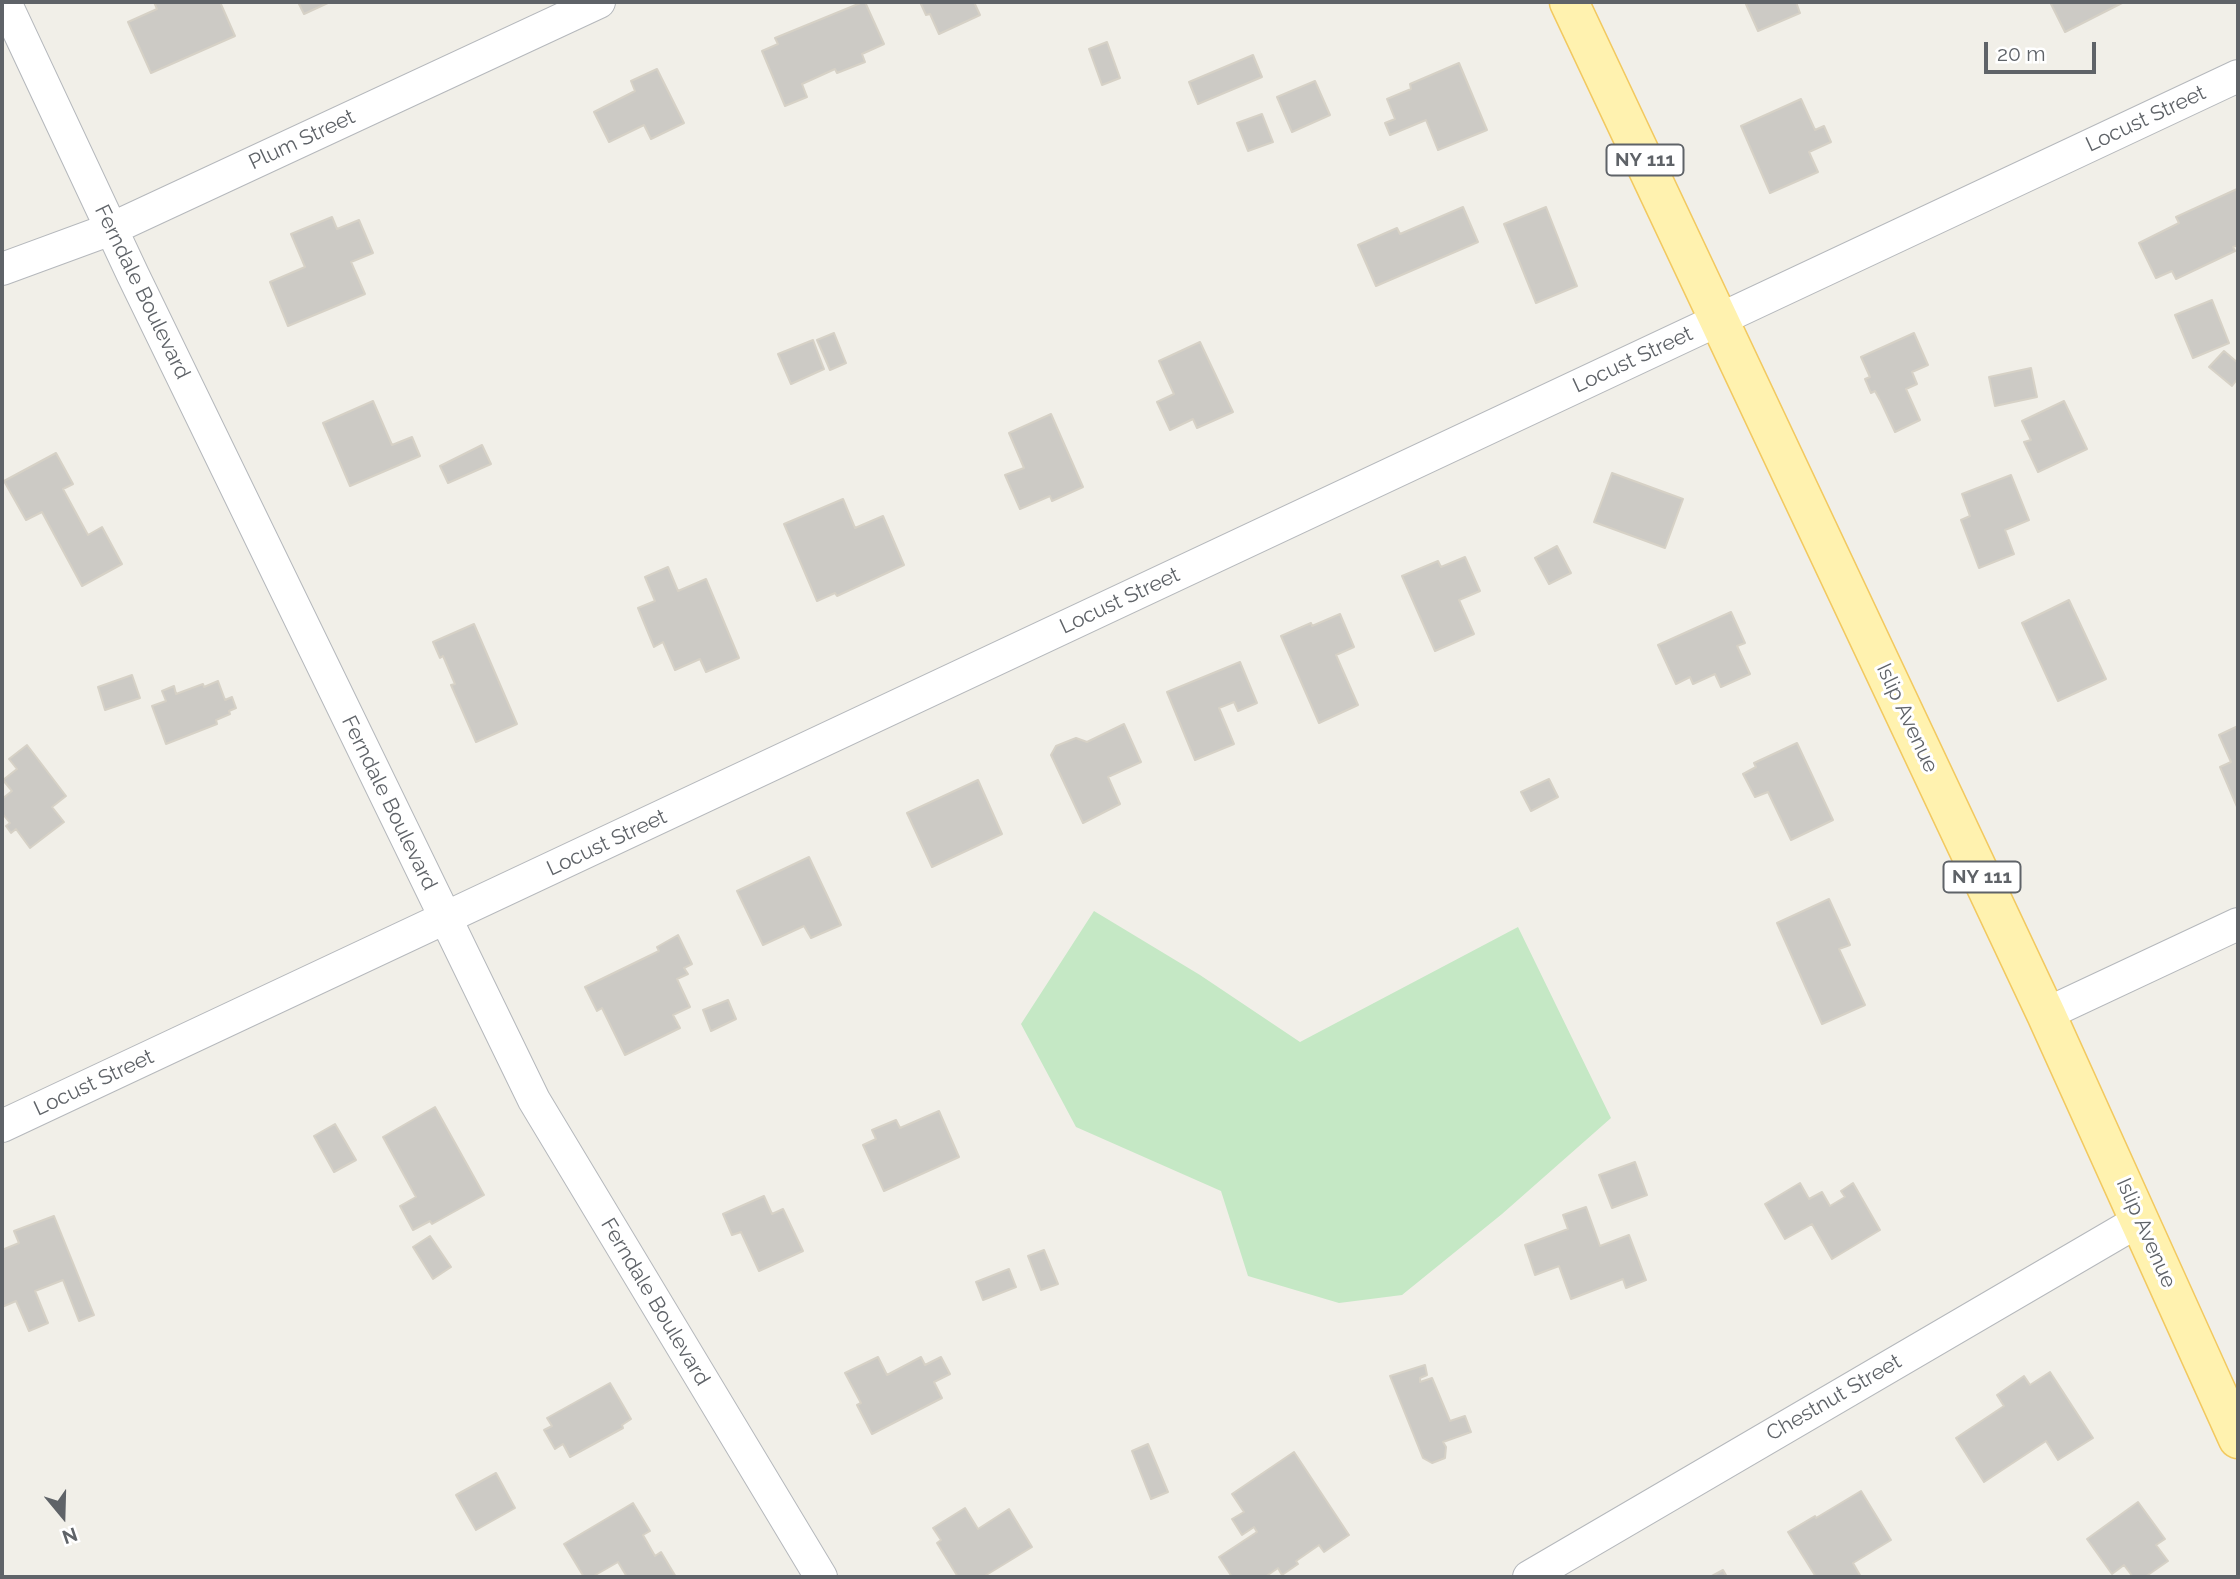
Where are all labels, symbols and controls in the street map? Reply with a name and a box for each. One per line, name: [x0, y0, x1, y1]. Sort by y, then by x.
scale bar: [1988, 28, 2100, 72]
text: 20 m: [1997, 41, 2045, 66]
street label: Locust Street: [2082, 80, 2210, 158]
street label: Plum Street: [245, 104, 359, 176]
road number: NY 111: [1606, 144, 1684, 176]
street label: Ferndale Boulevard: [89, 201, 195, 383]
street label: Locust Street: [1569, 321, 1697, 399]
street label: Locust Street: [1056, 562, 1184, 640]
street label: Islip Avenue: [1871, 659, 1943, 777]
street label: Ferndale Boulevard: [336, 712, 442, 894]
street label: Locust Street: [543, 804, 671, 882]
road number: NY 111: [1944, 862, 2021, 892]
street label: Locust Street: [30, 1044, 158, 1122]
street label: Islip Avenue: [2111, 1174, 2181, 1292]
street label: Ferndale Boulevard: [595, 1214, 715, 1390]
street label: Chestnut Street: [1762, 1349, 1906, 1447]
north arrow: [28, 1481, 98, 1551]
text: N: [59, 1523, 80, 1549]

